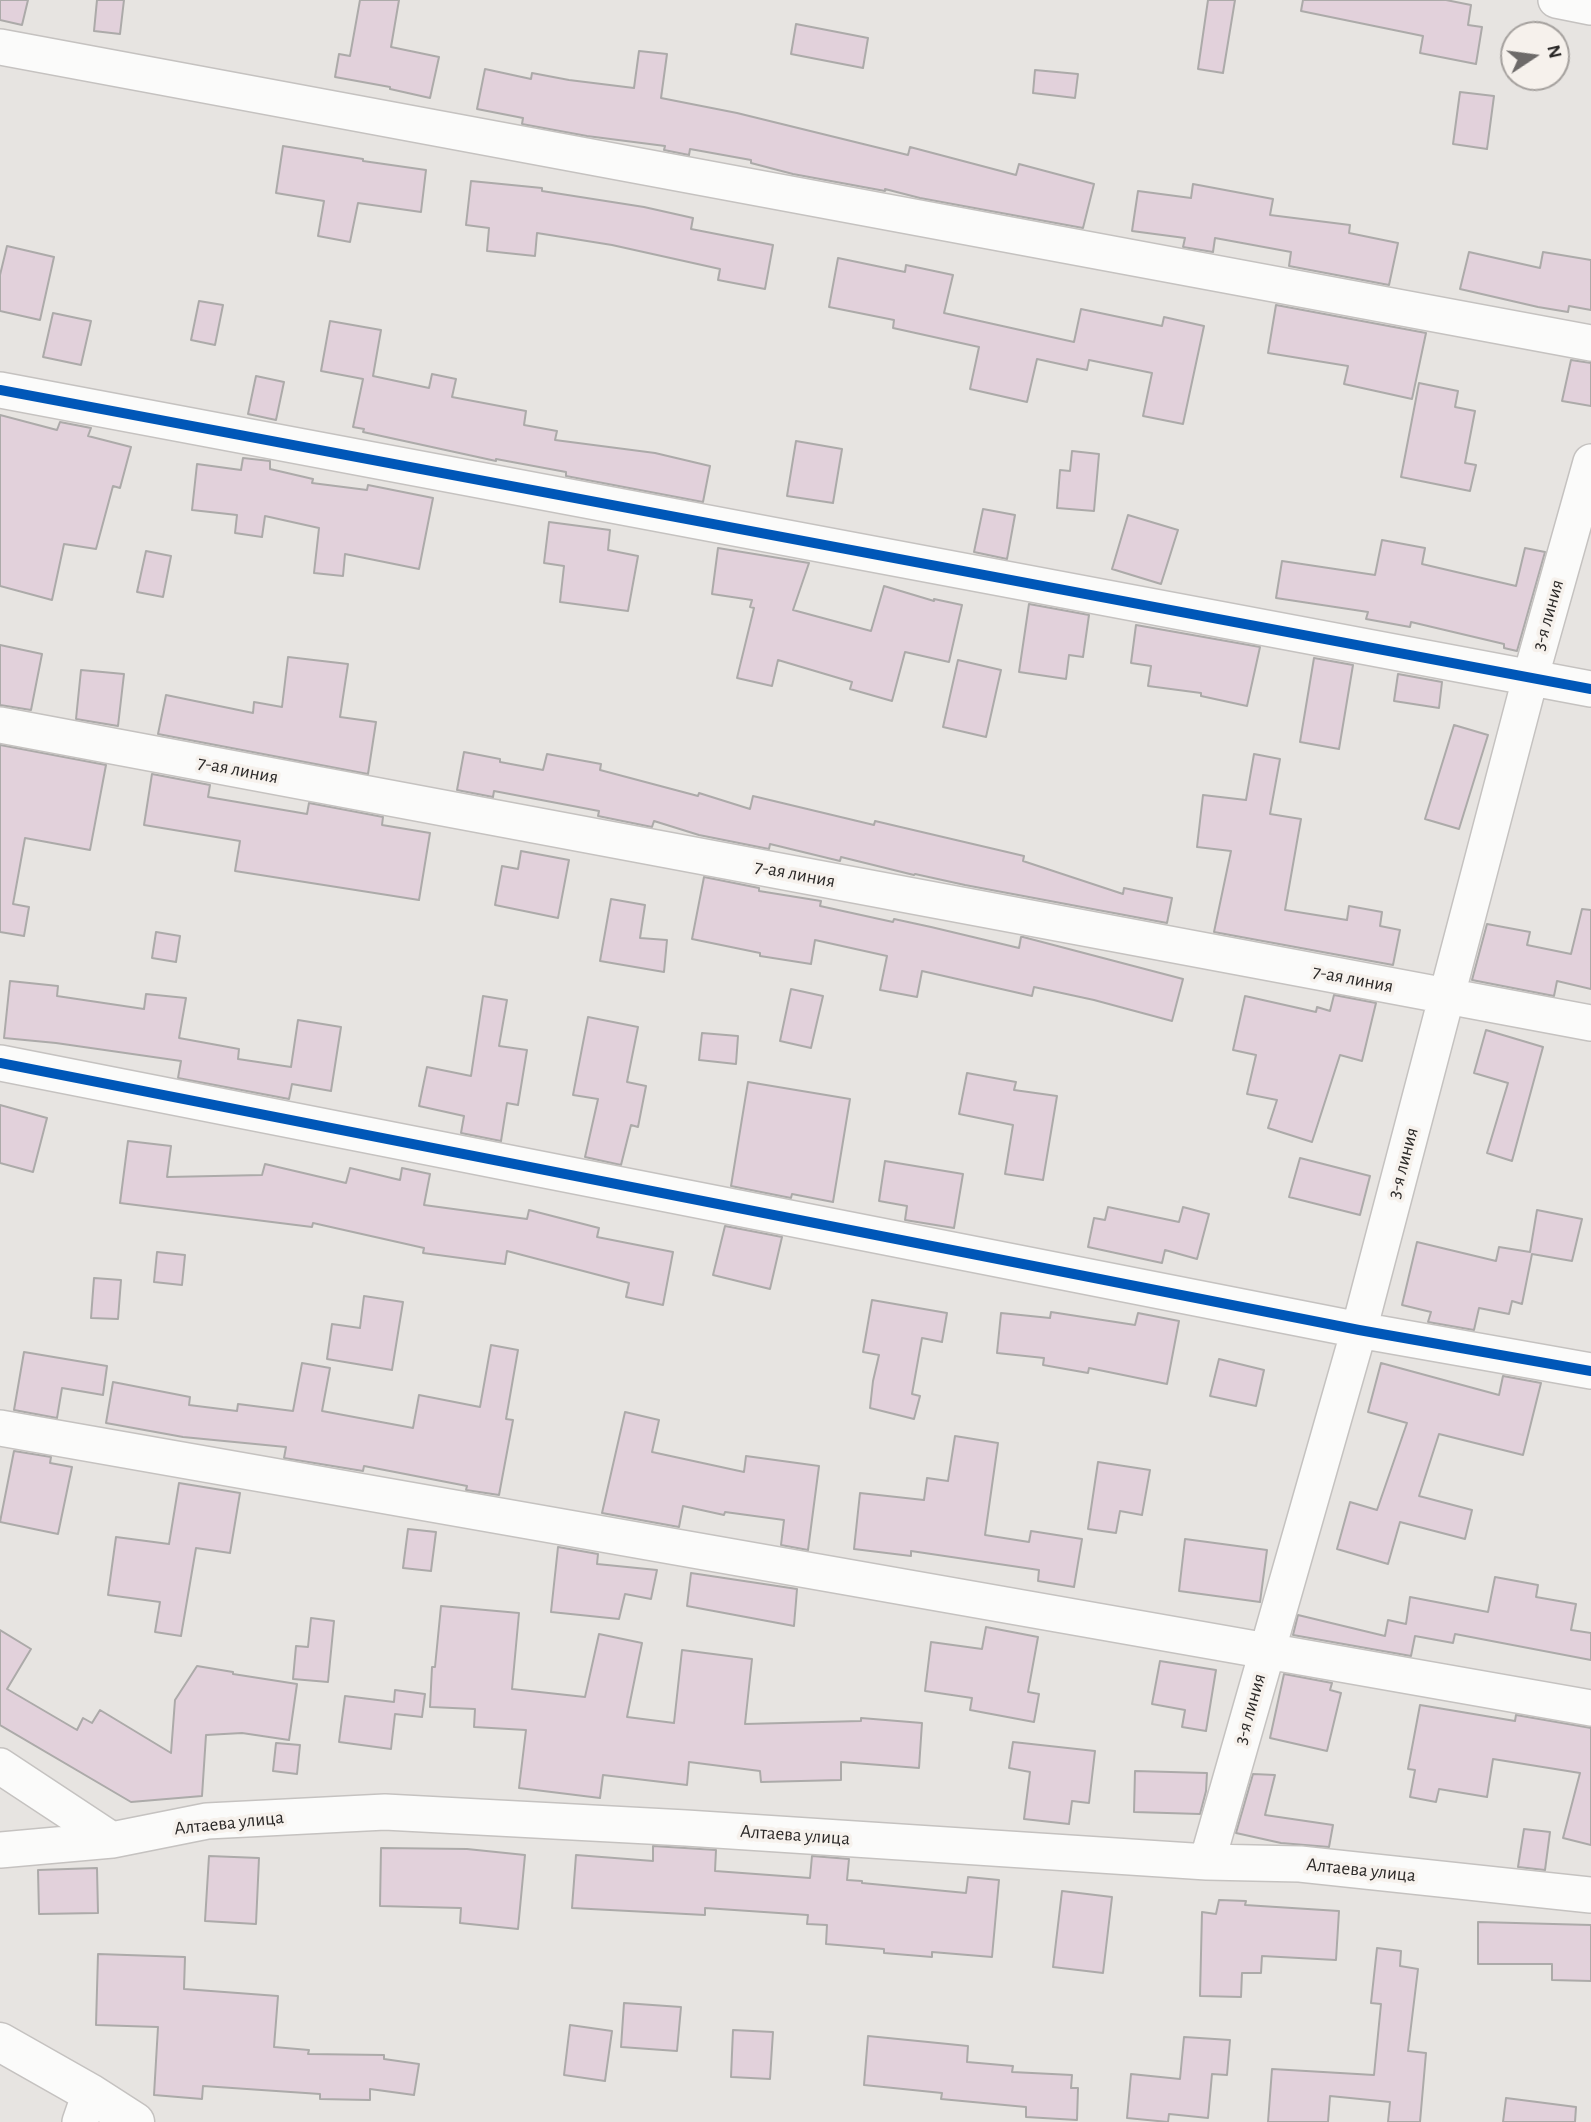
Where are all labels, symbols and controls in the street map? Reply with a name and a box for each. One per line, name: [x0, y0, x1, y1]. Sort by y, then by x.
north arrow: [1500, 21, 1570, 91]
text: N: [1543, 43, 1565, 60]
street label: 3-я линия: [1527, 577, 1569, 653]
street label: 7-ая линия: [196, 751, 280, 789]
street label: 7-ая линия: [753, 855, 837, 893]
street label: 7-ая линия: [1311, 960, 1395, 998]
street label: 3-я линия: [1383, 1125, 1423, 1201]
street label: 3-я линия: [1229, 1671, 1271, 1747]
street label: Алтаева улица: [173, 1806, 285, 1840]
street label: Алтаева улица: [739, 1820, 851, 1850]
street label: Алтаева улица: [1305, 1853, 1417, 1887]

